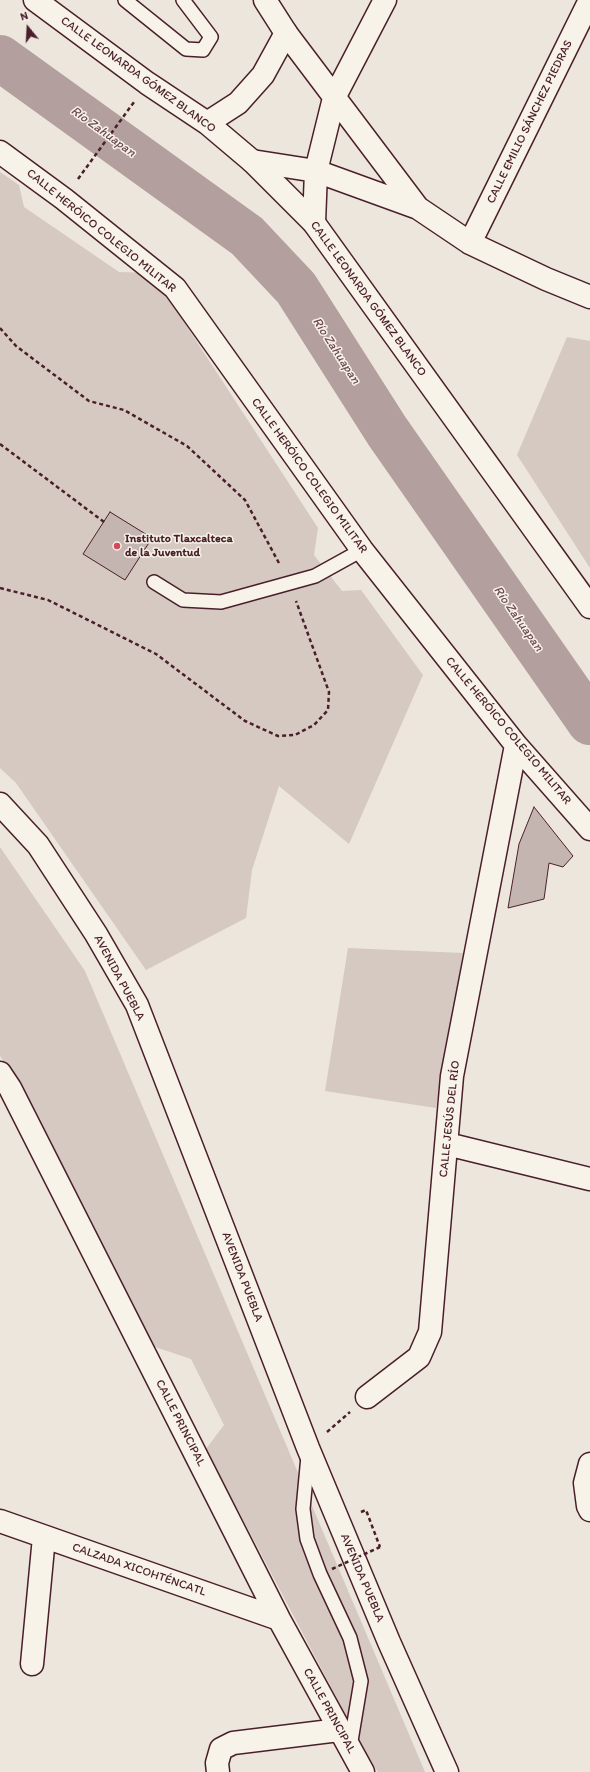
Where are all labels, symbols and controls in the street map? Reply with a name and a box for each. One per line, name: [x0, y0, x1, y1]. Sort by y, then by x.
north arrow: [8, 8, 48, 48]
text: N: [19, 9, 30, 23]
street label: CALLE LEONARDA GÓMEZ BLANCO: [58, 14, 218, 136]
street label: CALLE EMILIO SÁNCHEZ PIEDRAS: [484, 38, 576, 206]
water label: Río Zahuapan: [68, 103, 138, 161]
street label: CALLE HERÓICO COLEGIO MILITAR: [23, 166, 179, 296]
street label: CALLE LEONARDA GÓMEZ BLANCO: [307, 219, 429, 379]
water label: Río Zahuapan: [309, 315, 363, 387]
street label: CALLE HERÓICO COLEGIO MILITAR: [248, 396, 370, 556]
place label: Instituto Tlaxcalteca de la Juventud: [125, 532, 233, 560]
marker: Instituto Tlaxcalteca de la Juventud: [112, 541, 122, 551]
water label: Río Zahuapan: [490, 583, 546, 655]
street label: CALLE HERÓICO COLEGIO MILITAR: [442, 654, 574, 808]
street label: AVENIDA PUEBLA: [90, 933, 148, 1023]
street label: CALLE JESÚS DEL RÍO: [437, 1060, 463, 1178]
street label: AVENIDA PUEBLA: [218, 1230, 266, 1324]
street label: CALLE PRINCIPAL: [152, 1377, 208, 1469]
street label: AVENIDA PUEBLA: [337, 1532, 387, 1624]
street label: CALZADA XICOHTÉNCATL: [70, 1540, 208, 1600]
street label: CALLE PRINCIPAL: [300, 1666, 358, 1756]

